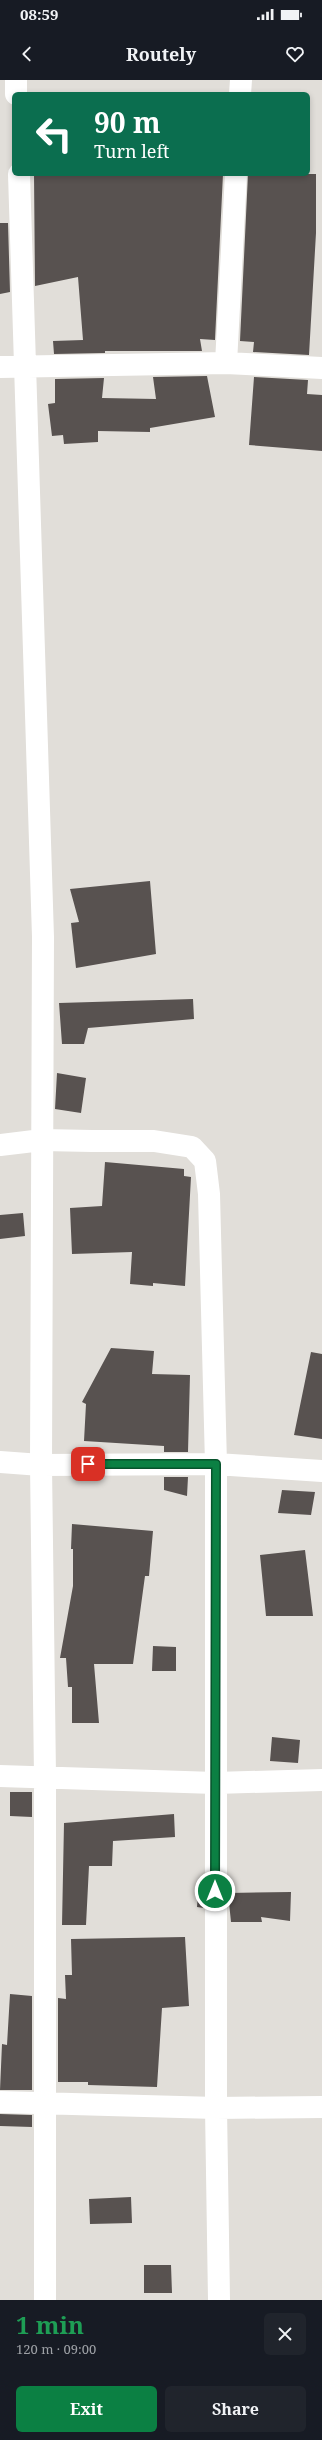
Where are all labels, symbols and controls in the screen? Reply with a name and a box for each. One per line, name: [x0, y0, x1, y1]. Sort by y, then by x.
text: 08:59: [20, 4, 58, 24]
text: Routely: [126, 42, 196, 66]
icon: back: [16, 43, 38, 65]
icon: heart: [284, 43, 306, 65]
text: 90 m: [94, 103, 161, 141]
icon: left: [28, 108, 80, 160]
text: Turn left: [94, 139, 169, 163]
pin: [71, 1447, 105, 1481]
icon: arrive: [77, 1453, 99, 1475]
position arrow: [194, 1870, 236, 1912]
text: 1 min: [16, 2308, 84, 2341]
button: close: [264, 2313, 306, 2355]
text: 120 m · 09:00: [16, 2340, 96, 2358]
button: Exit: [16, 2386, 157, 2432]
button: Share: [165, 2386, 306, 2432]

